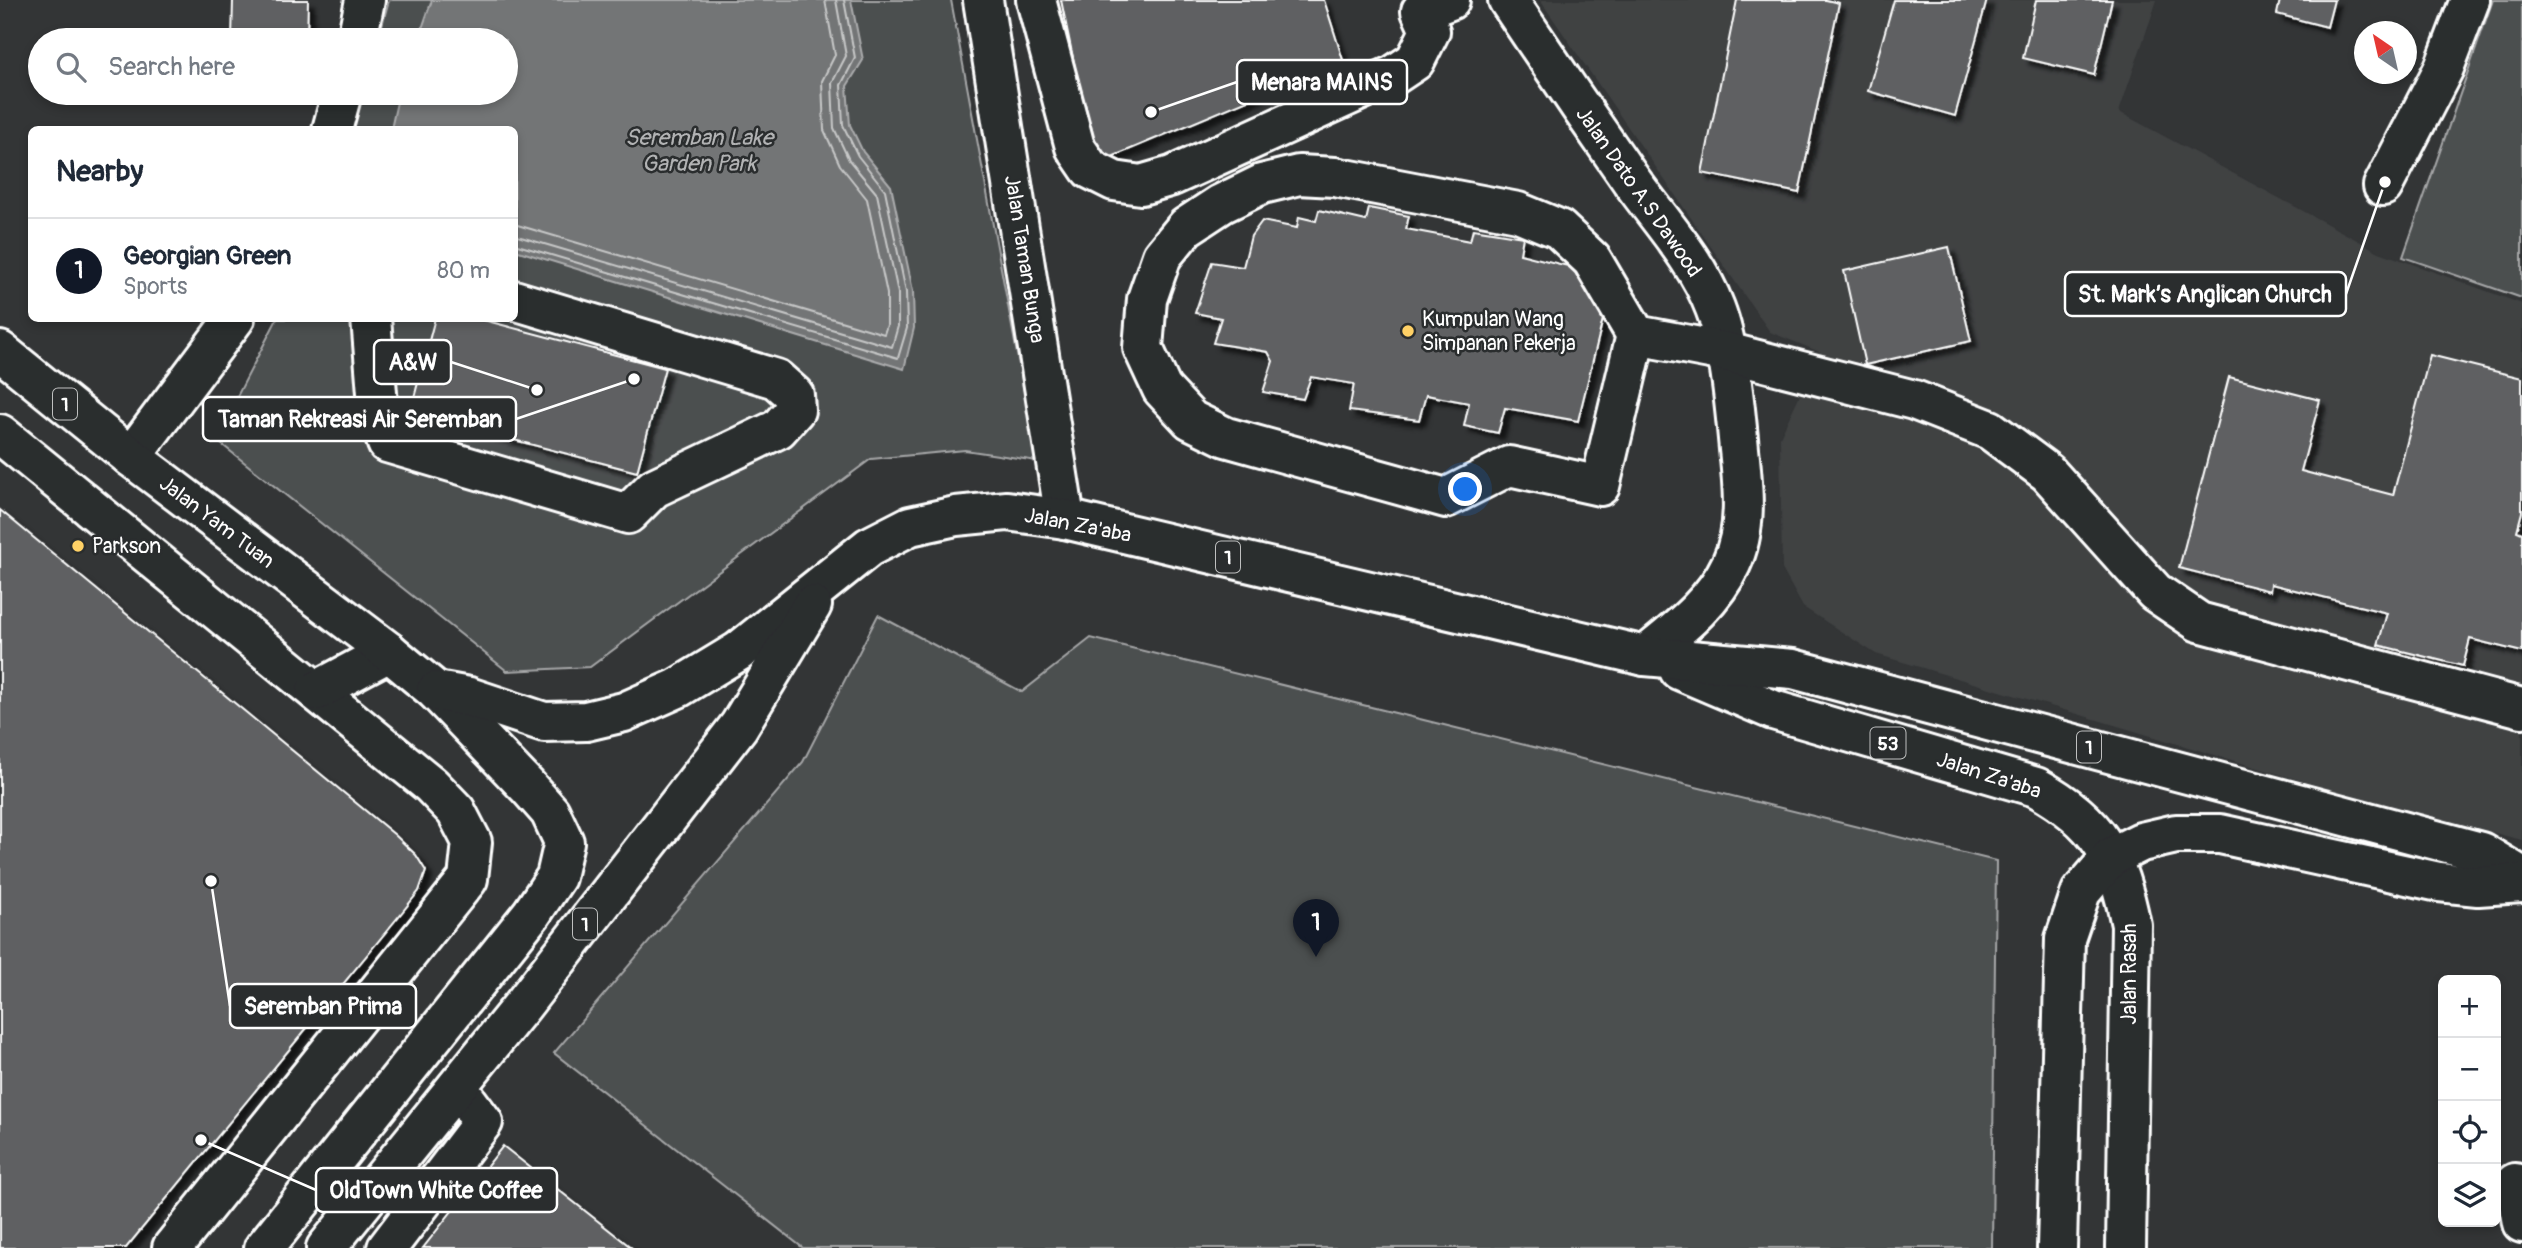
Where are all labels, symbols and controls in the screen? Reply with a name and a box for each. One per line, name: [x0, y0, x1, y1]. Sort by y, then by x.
north arrow: [2354, 21, 2417, 84]
search box: [28, 28, 518, 105]
icon: search: [52, 48, 90, 86]
text: Search here: [108, 51, 235, 83]
callout: Menara MAINS: [1237, 60, 1407, 104]
text: Menara MAINS: [1251, 68, 1393, 97]
street label: Jalan Dato A.S Dawood: [1570, 102, 1708, 283]
water label: Seremban Lake Garden Park: [625, 123, 776, 178]
text: Nearby: [56, 153, 143, 190]
street label: Jalan Taman Bunga: [998, 173, 1051, 345]
text: Georgian Green: [123, 240, 292, 272]
text: 1: [75, 256, 84, 285]
text: 80 m: [437, 256, 490, 285]
text: Sports: [123, 272, 187, 301]
callout: St. Mark’s Anglican Church: [2065, 272, 2346, 316]
text: St. Mark’s Anglican Church: [2078, 280, 2332, 309]
place label: Kumpulan Wang Simpanan Pekerja: [1422, 306, 1576, 357]
marker: Kumpulan Wang Simpanan Pekerja: [1400, 323, 1416, 339]
callout: A&W: [374, 340, 451, 384]
text: A&W: [389, 348, 437, 377]
road number: 1: [53, 388, 77, 420]
callout: Taman Rekreasi Air Seremban: [203, 397, 516, 441]
text: Taman Rekreasi Air Seremban: [217, 405, 502, 434]
street label: Jalan Yam Tuan: [154, 470, 280, 575]
your location: [1448, 472, 1482, 506]
street label: Jalan Za'aba: [1022, 502, 1134, 549]
place label: Parkson: [92, 533, 161, 560]
marker: Parkson: [70, 538, 86, 554]
road number: 1: [1216, 542, 1240, 572]
road number: 53: [1870, 728, 1906, 758]
road number: 1: [2077, 732, 2101, 762]
street label: Jalan Za'aba: [1933, 746, 2045, 805]
pin: 1: [1293, 899, 1339, 957]
road number: 1: [573, 908, 597, 940]
street label: Jalan Rasah: [2116, 923, 2143, 1025]
map controls: [2438, 975, 2501, 1227]
button: +: [2438, 975, 2501, 1038]
callout: Seremban Prima: [230, 984, 416, 1028]
text: Seremban Prima: [244, 992, 403, 1021]
button: −: [2438, 1038, 2501, 1101]
button: locate: [2438, 1101, 2501, 1164]
button: layers: [2438, 1164, 2501, 1227]
callout: OldTown White Coffee: [316, 1168, 557, 1212]
text: OldTown White Coffee: [329, 1176, 543, 1205]

